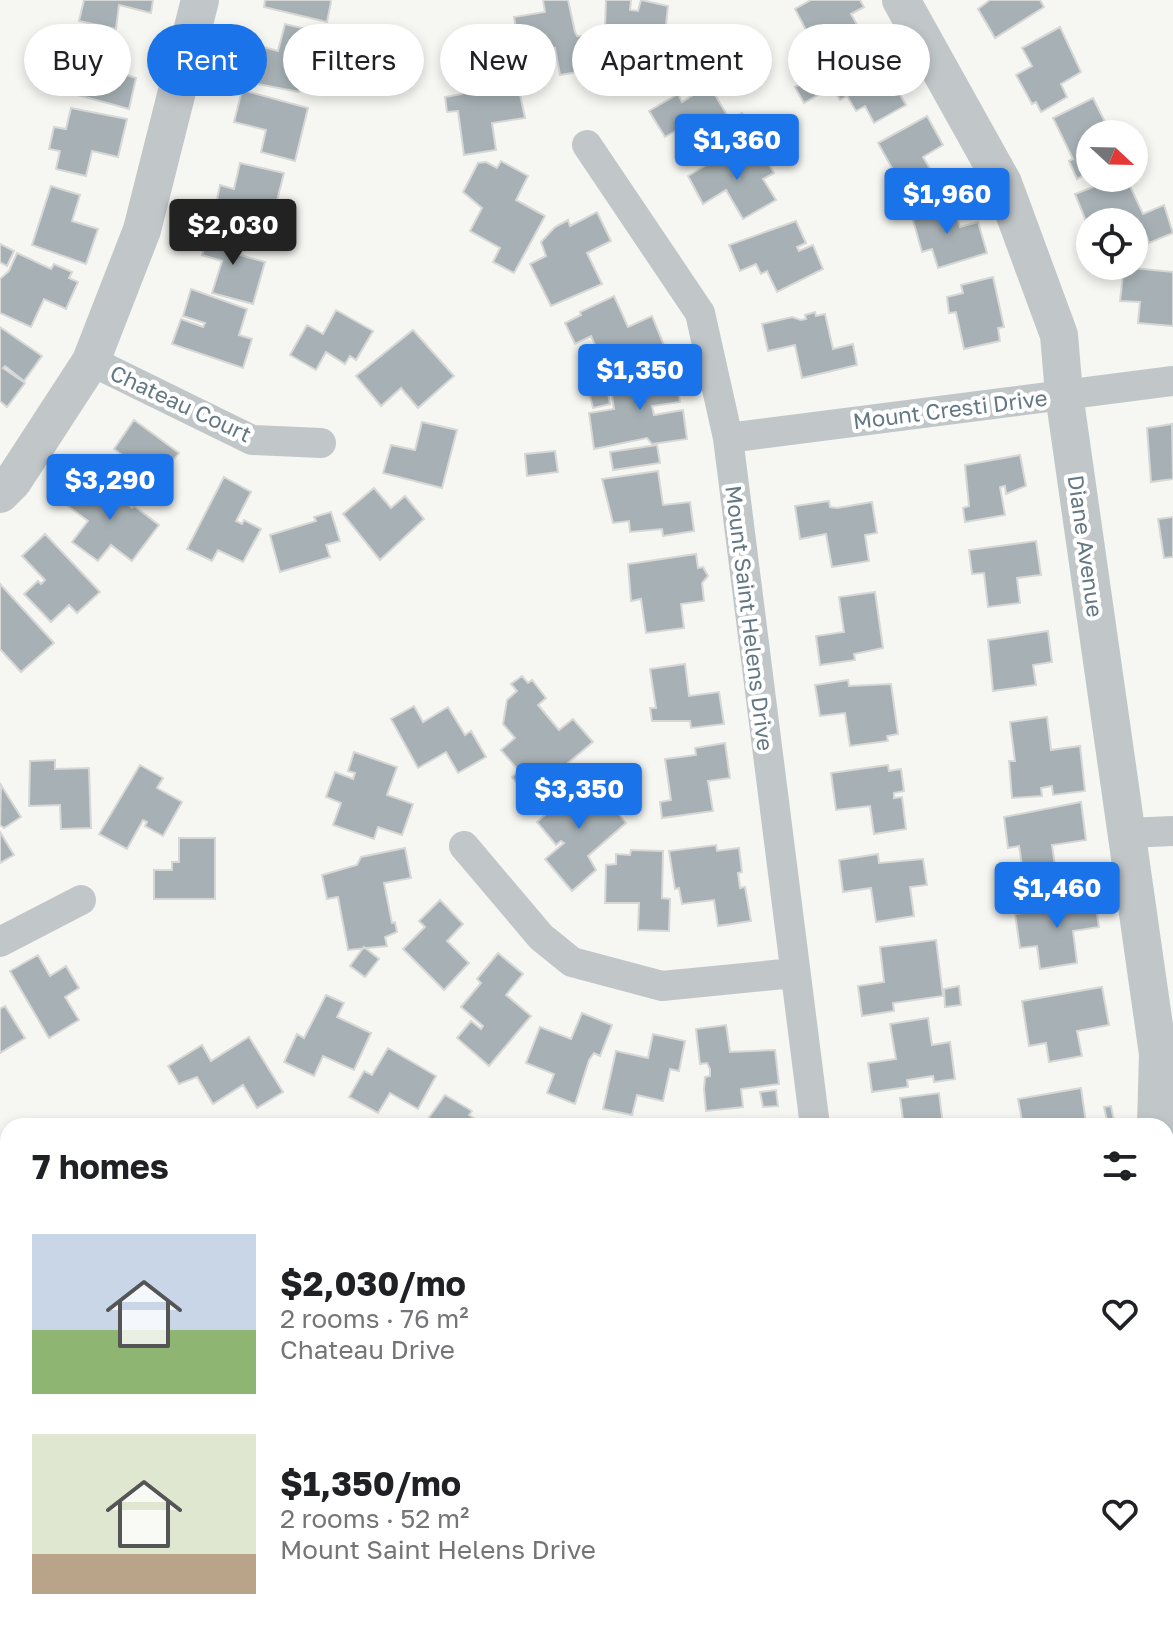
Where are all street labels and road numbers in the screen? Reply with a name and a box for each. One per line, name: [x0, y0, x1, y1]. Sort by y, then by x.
street label: Chateau Court: [106, 358, 256, 448]
street label: Mount Cresti Drive: [851, 384, 1049, 434]
street label: Diane Avenue: [1063, 473, 1109, 619]
street label: Mount Saint Helens Drive: [720, 484, 780, 752]

